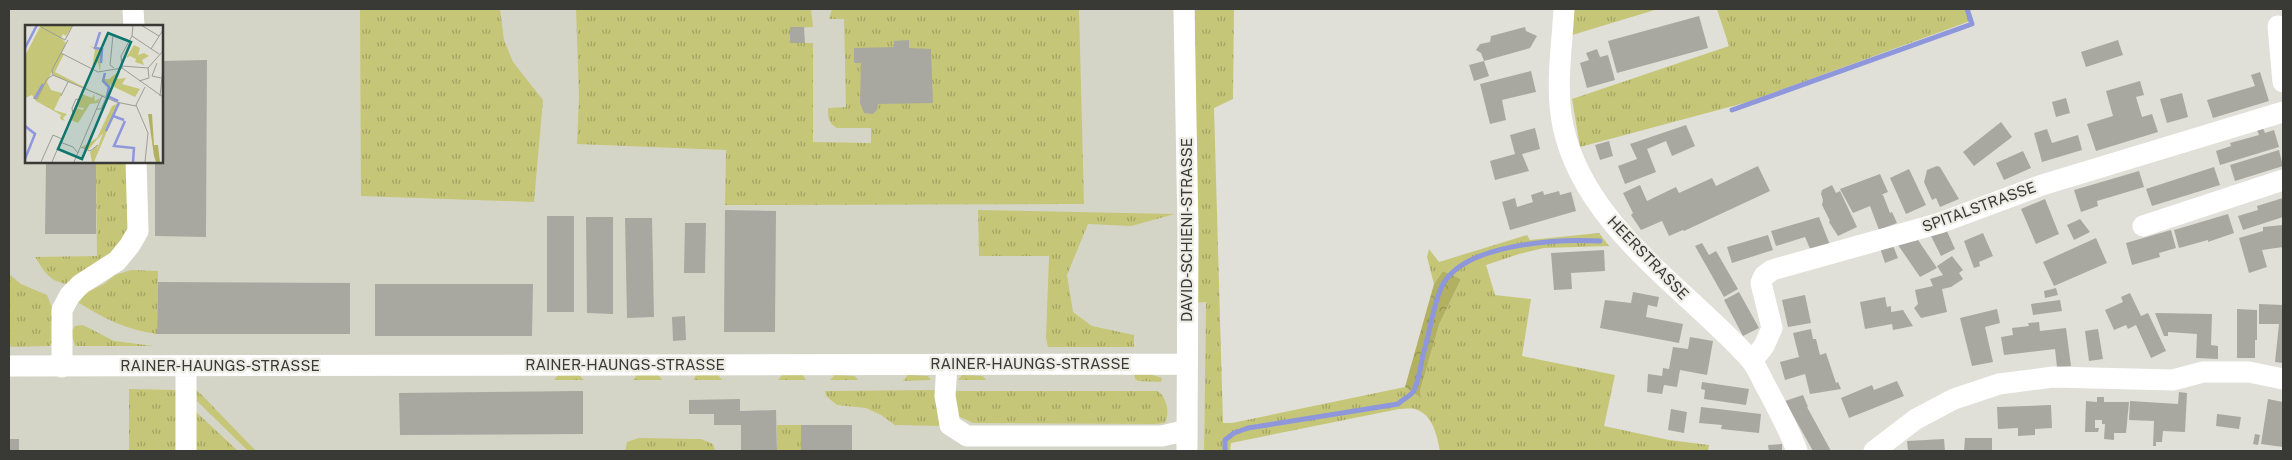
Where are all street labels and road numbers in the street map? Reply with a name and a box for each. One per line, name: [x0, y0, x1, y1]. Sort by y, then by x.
street label: DAVID-SCHIENI-STRASSE: [1178, 138, 1195, 322]
street label: SPITALSTRASSE: [1920, 178, 2038, 235]
street label: HEERSTRASSE: [1604, 213, 1692, 303]
street label: RAINER-HAUNGS-STRASSE: [930, 355, 1130, 372]
street label: RAINER-HAUNGS-STRASSE: [525, 356, 725, 373]
street label: RAINER-HAUNGS-STRASSE: [120, 357, 320, 374]

